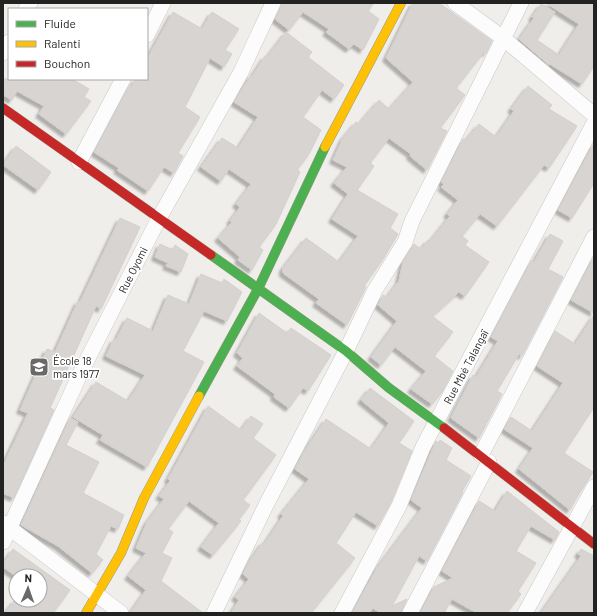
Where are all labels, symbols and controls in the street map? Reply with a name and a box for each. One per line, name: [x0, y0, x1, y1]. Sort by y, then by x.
legend: [8, 8, 148, 80]
text: Fluide: [44, 16, 76, 30]
text: Ralenti: [44, 36, 81, 50]
text: Bouchon: [44, 56, 90, 70]
street label: Rue Oyomi: [115, 244, 150, 295]
street label: Rue Mbé Talangaï: [441, 327, 491, 406]
place label: École 18 mars 1977: [53, 354, 99, 380]
school or university icon: École 18 mars 1977: [28, 356, 50, 378]
north arrow: [8, 568, 48, 608]
text: N: [24, 571, 32, 584]

